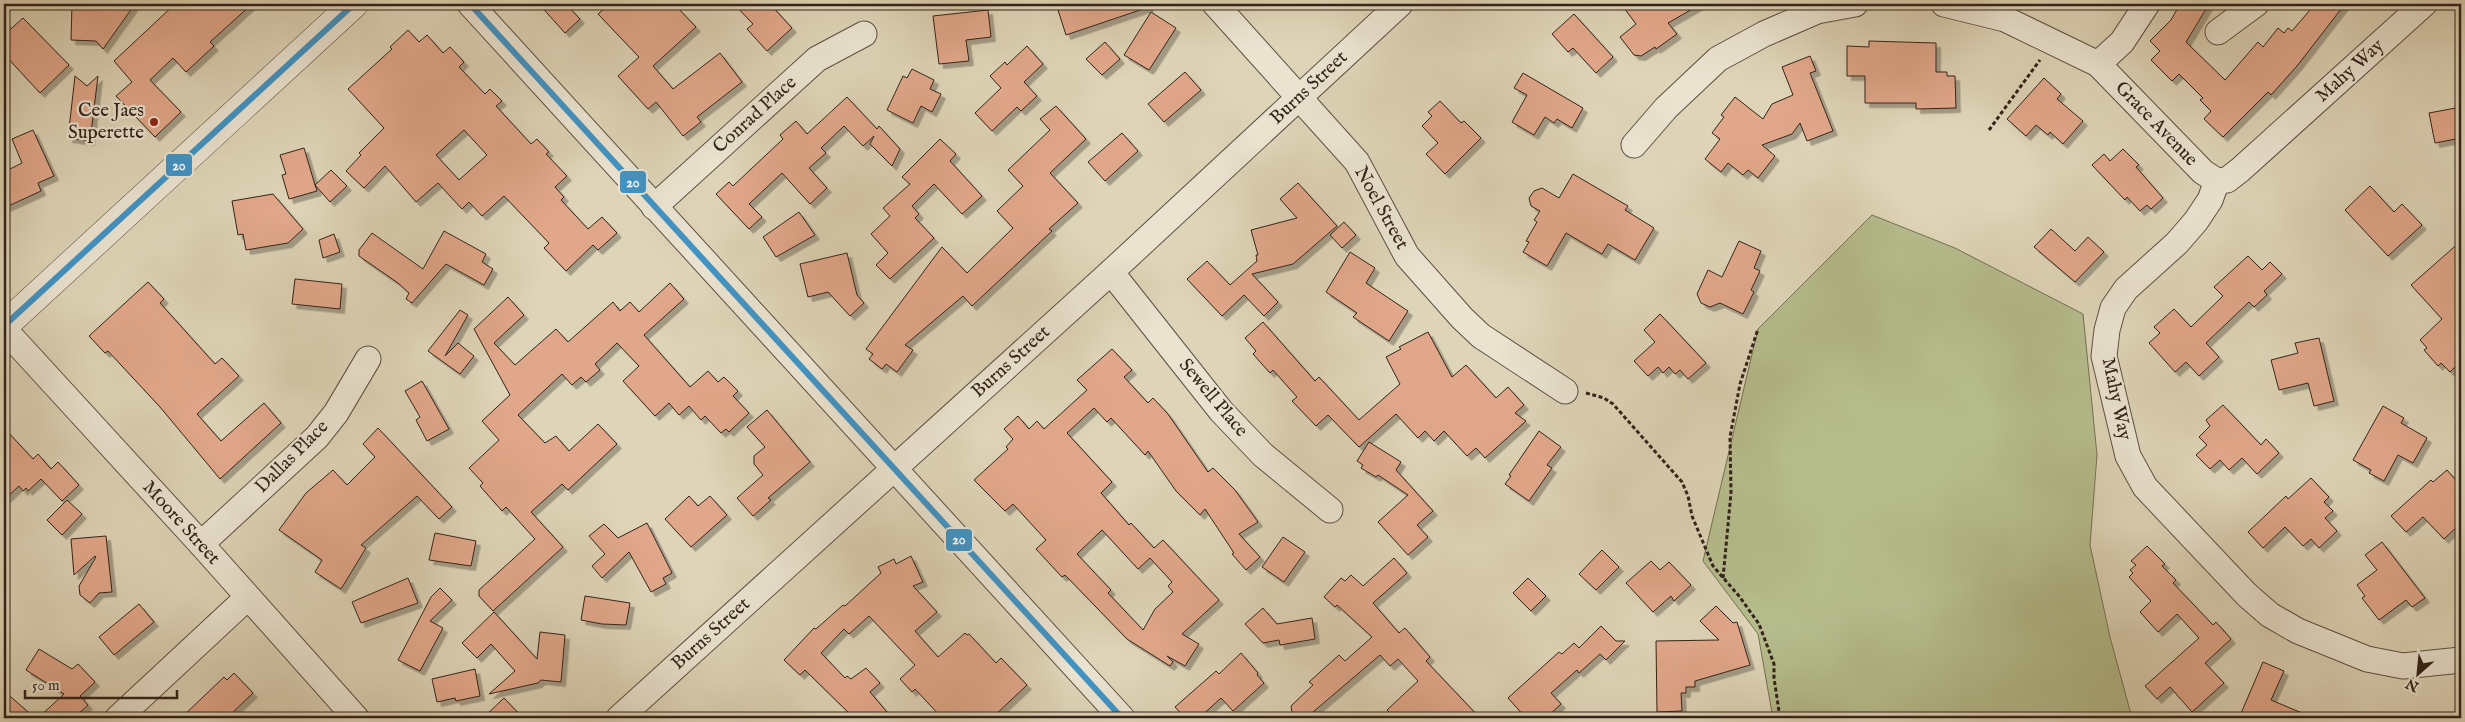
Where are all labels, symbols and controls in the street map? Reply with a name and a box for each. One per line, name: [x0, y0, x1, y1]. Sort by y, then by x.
street label: Mahy Way: [2311, 34, 2390, 108]
street label: Burns Street: [1265, 46, 1353, 130]
street label: Conrad Place: [708, 71, 802, 159]
street label: Grace Avenue: [2109, 76, 2203, 172]
place label: Cee Jaes Superette: [68, 99, 144, 145]
marker: Cee Jaes Superette: [148, 116, 160, 128]
line badge: 20: [165, 153, 193, 177]
text: 20: [172, 157, 186, 175]
street label: Noel Street: [1348, 162, 1414, 254]
line badge: 20: [619, 170, 647, 194]
text: 20: [626, 174, 640, 192]
street label: Burns Street: [967, 320, 1056, 404]
street label: Sewell Place: [1173, 354, 1253, 442]
street label: Mahy Way: [2096, 356, 2137, 443]
street label: Dallas Place: [250, 415, 334, 499]
street label: Moore Street: [137, 476, 225, 570]
line badge: 20: [945, 528, 973, 552]
text: 20: [952, 531, 966, 549]
street label: Burns Street: [667, 592, 756, 676]
north arrow: [2392, 650, 2442, 700]
scale bar: [25, 667, 178, 699]
text: N: [2403, 674, 2423, 696]
text: 50 m: [32, 676, 60, 695]

